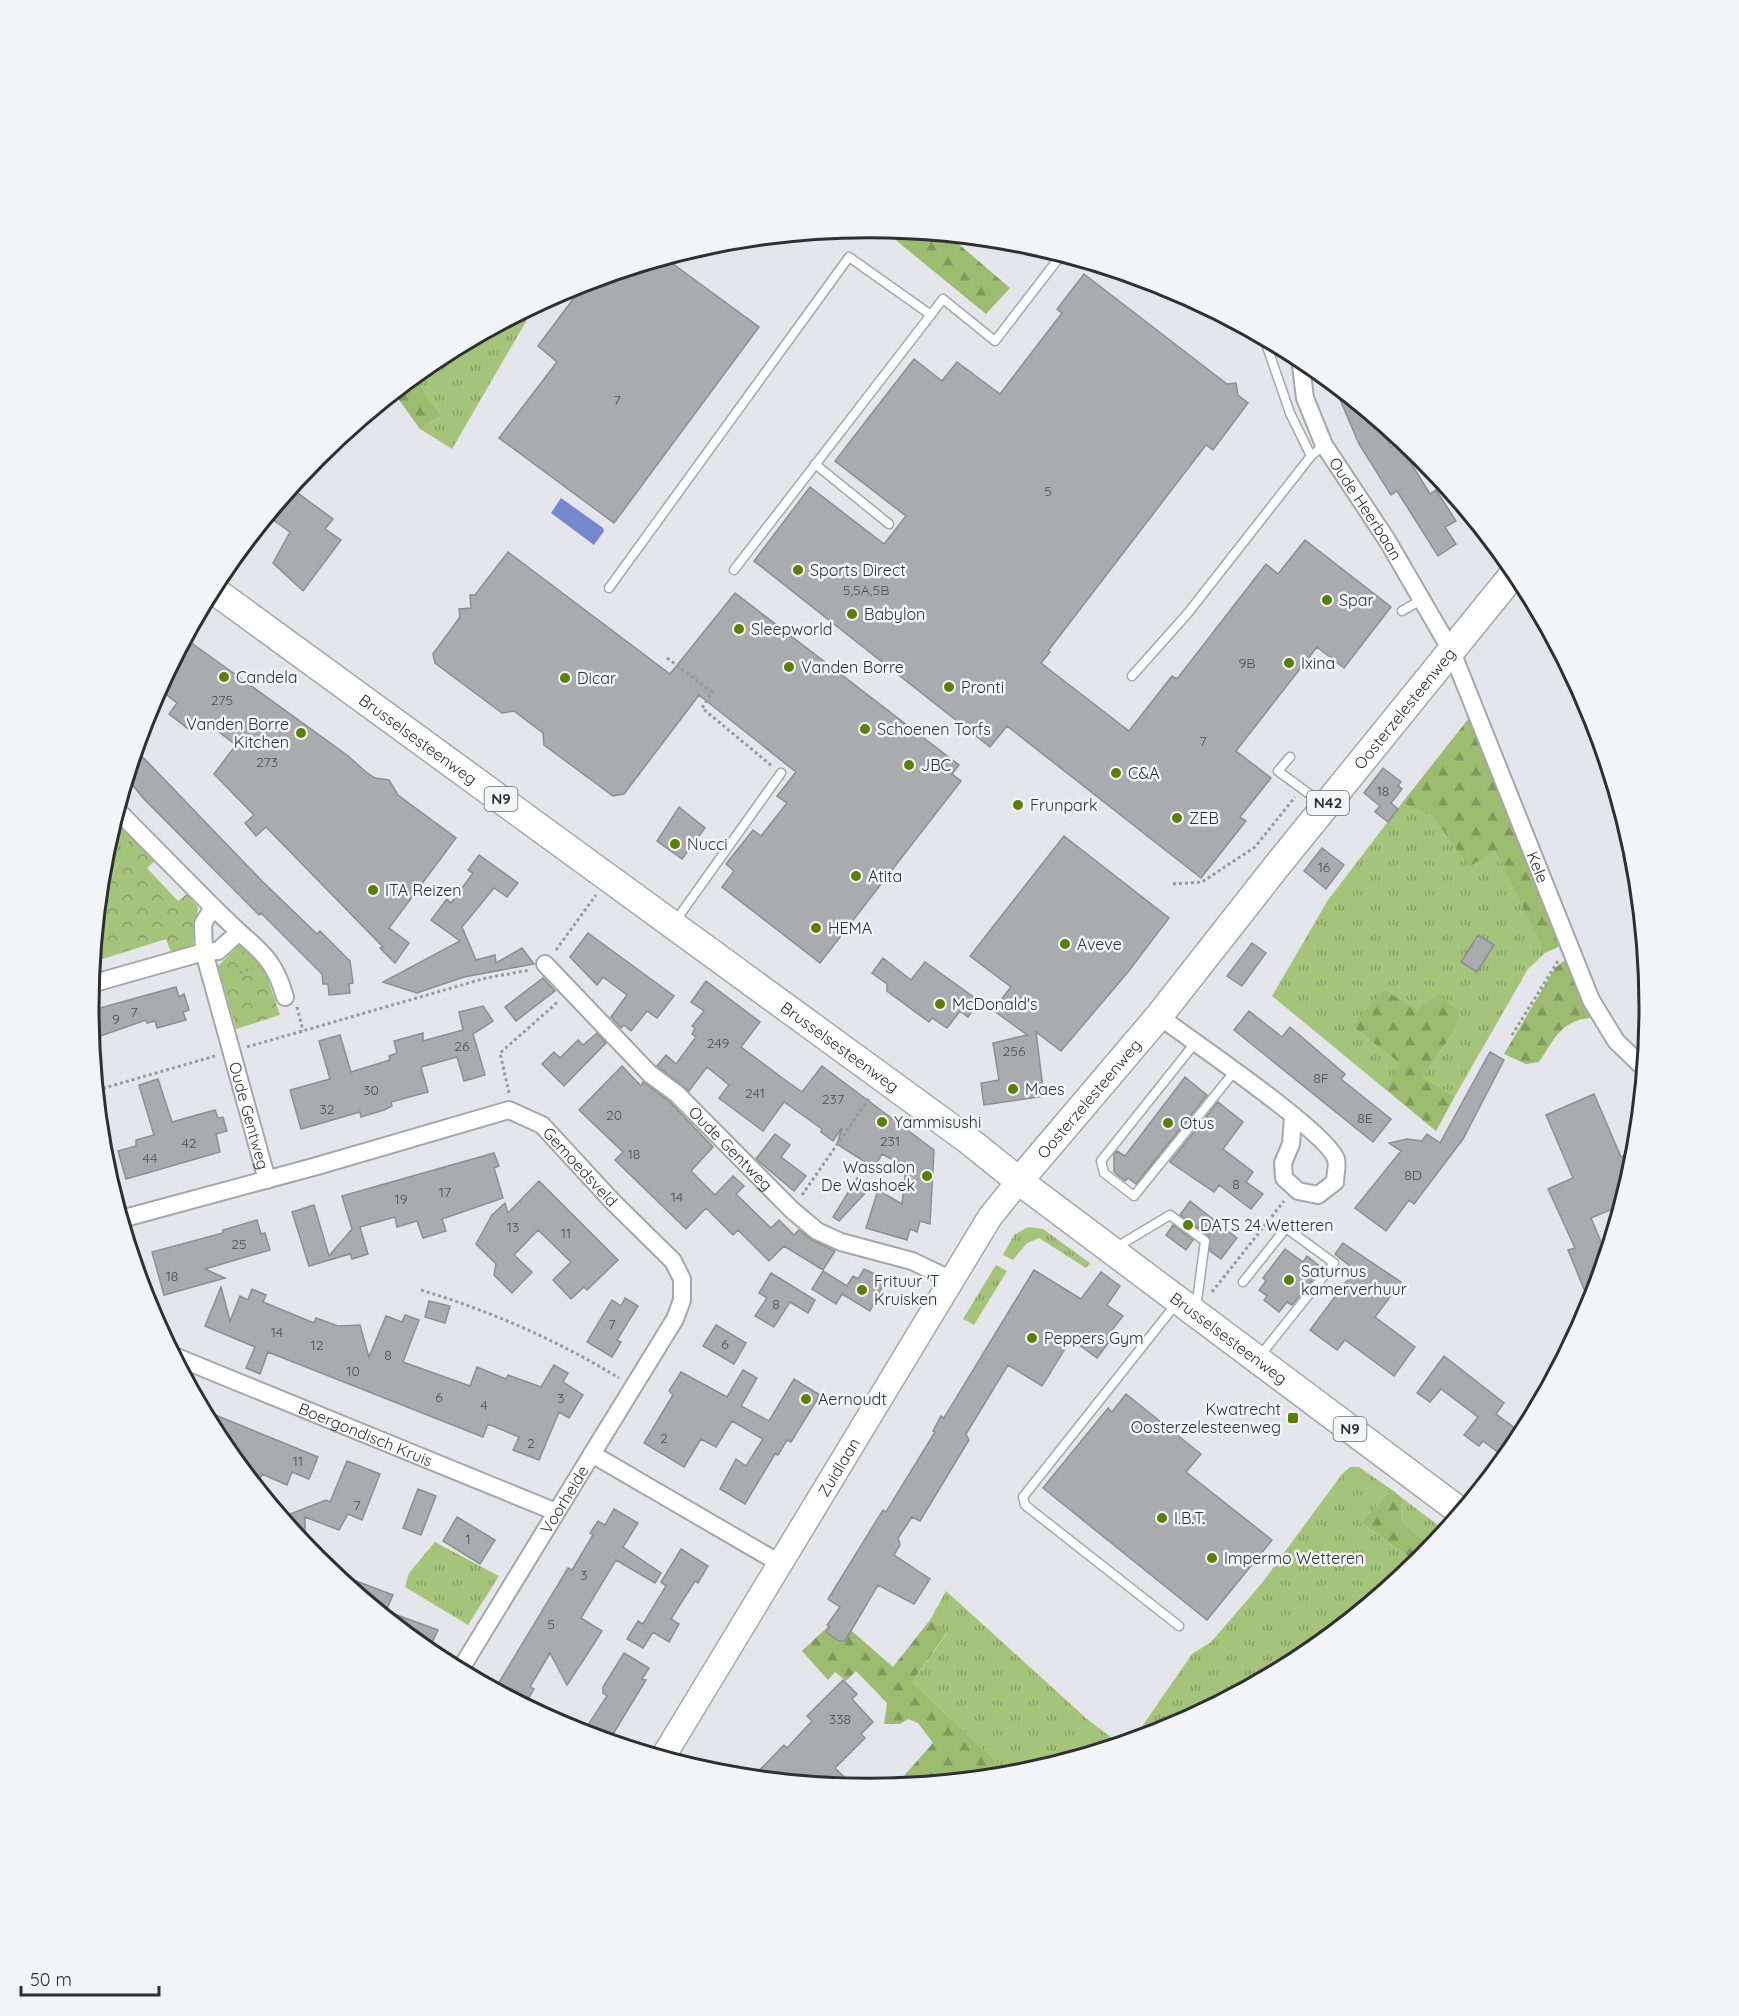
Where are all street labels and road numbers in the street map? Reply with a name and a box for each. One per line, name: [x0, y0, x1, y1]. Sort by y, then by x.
street label: Oude Heerbaan: [1325, 453, 1406, 564]
street label: Oosterzelesteenweg: [1349, 644, 1460, 773]
street label: Brusselsesteenweg: [355, 690, 481, 789]
road number: N9: [484, 787, 518, 811]
road number: N42: [1307, 791, 1349, 815]
street label: Kele: [1523, 848, 1553, 886]
street label: Brusselsesteenweg: [777, 997, 903, 1096]
street label: Oosterzelesteenweg: [1033, 1035, 1145, 1163]
street label: Oude Gentweg: [225, 1059, 274, 1172]
street label: Oude Gentweg: [685, 1102, 777, 1195]
street label: Gemoedsveld: [539, 1123, 622, 1211]
street label: Brusselsesteenweg: [1166, 1288, 1291, 1388]
street label: Boergondisch Kruis: [296, 1398, 436, 1471]
road number: N9: [1334, 1417, 1366, 1441]
street label: Zuidlaan: [813, 1434, 864, 1500]
street label: Voorheide: [536, 1462, 593, 1537]

